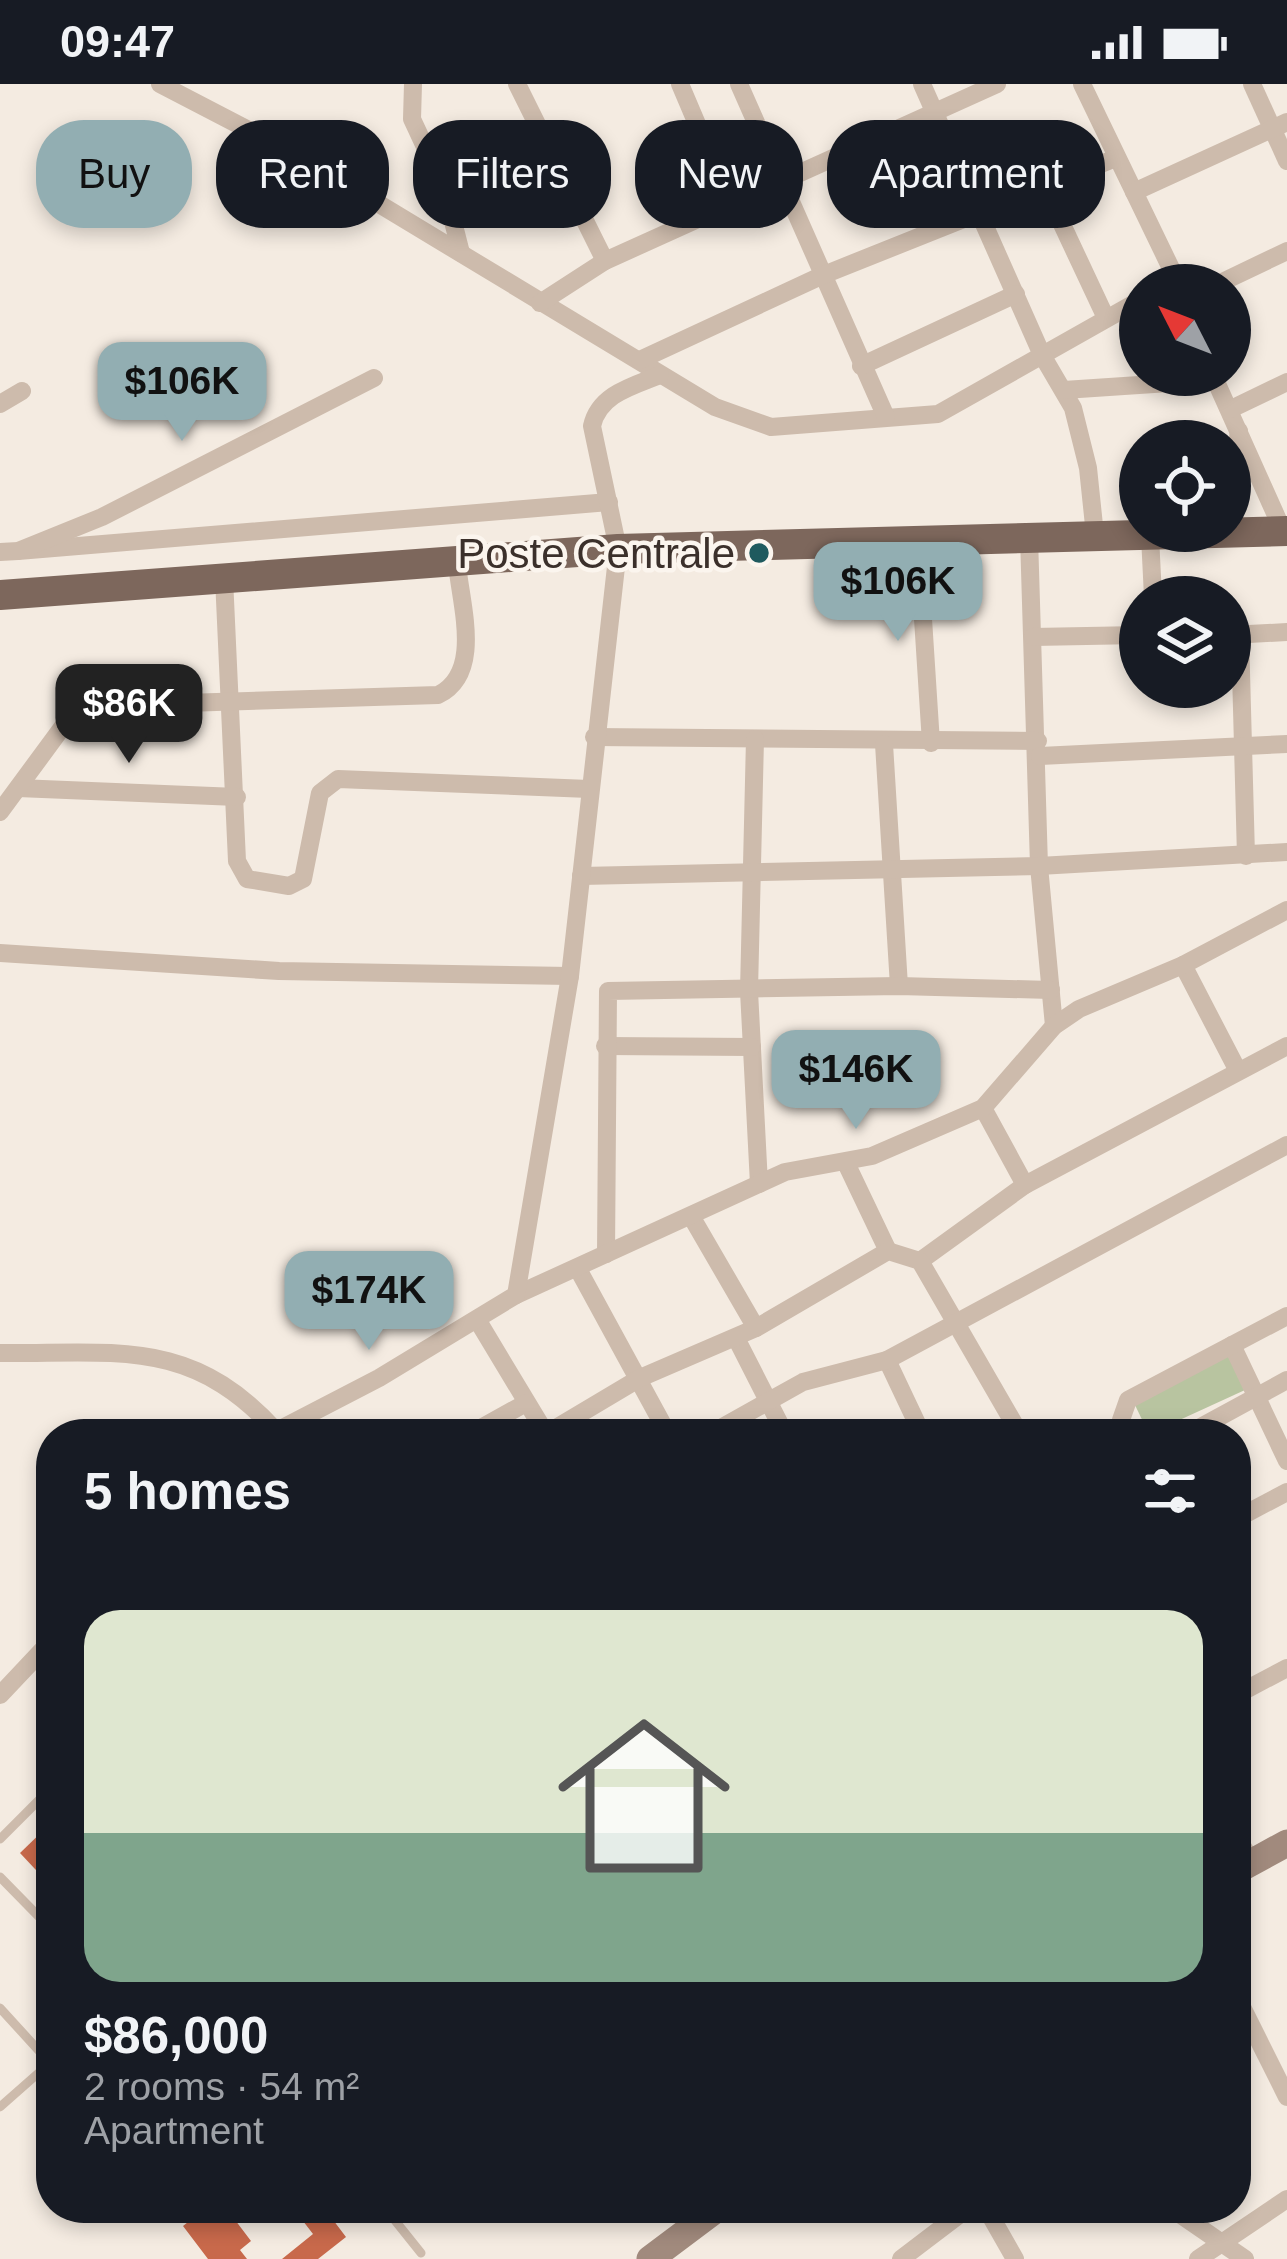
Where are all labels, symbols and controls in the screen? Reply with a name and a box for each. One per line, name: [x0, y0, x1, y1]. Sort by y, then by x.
text: 09:47: [60, 16, 175, 67]
chip: Buy: [36, 120, 192, 228]
chip: Rent: [216, 120, 389, 228]
chip: Filters: [413, 120, 611, 228]
chip: New: [635, 120, 803, 228]
chip: Apartment: [827, 120, 1105, 228]
north arrow: [1119, 264, 1251, 396]
map controls: [1119, 264, 1251, 708]
pin: $106K: [98, 342, 266, 444]
text: $106K: [125, 359, 239, 402]
button: locate: [1119, 420, 1251, 552]
place label: Poste Centrale: [457, 530, 735, 577]
marker: Poste Centrale: [746, 540, 772, 566]
pin: $106K: [814, 542, 982, 644]
text: $106K: [841, 559, 955, 602]
button: layers: [1119, 576, 1251, 708]
pin: $86K: [58, 664, 200, 766]
text: $86K: [82, 681, 176, 724]
pin: $146K: [772, 1030, 940, 1132]
text: $146K: [799, 1047, 913, 1090]
pin: $174K: [285, 1251, 453, 1353]
text: $174K: [312, 1268, 426, 1311]
icon: filters: [1137, 1458, 1203, 1524]
text: 5 homes: [84, 1463, 291, 1520]
icon: home: [536, 1688, 752, 1904]
text: $86,000: [84, 2007, 268, 2064]
text: 2 rooms · 54 m²: [84, 2065, 359, 2108]
text: Apartment: [84, 2109, 264, 2152]

